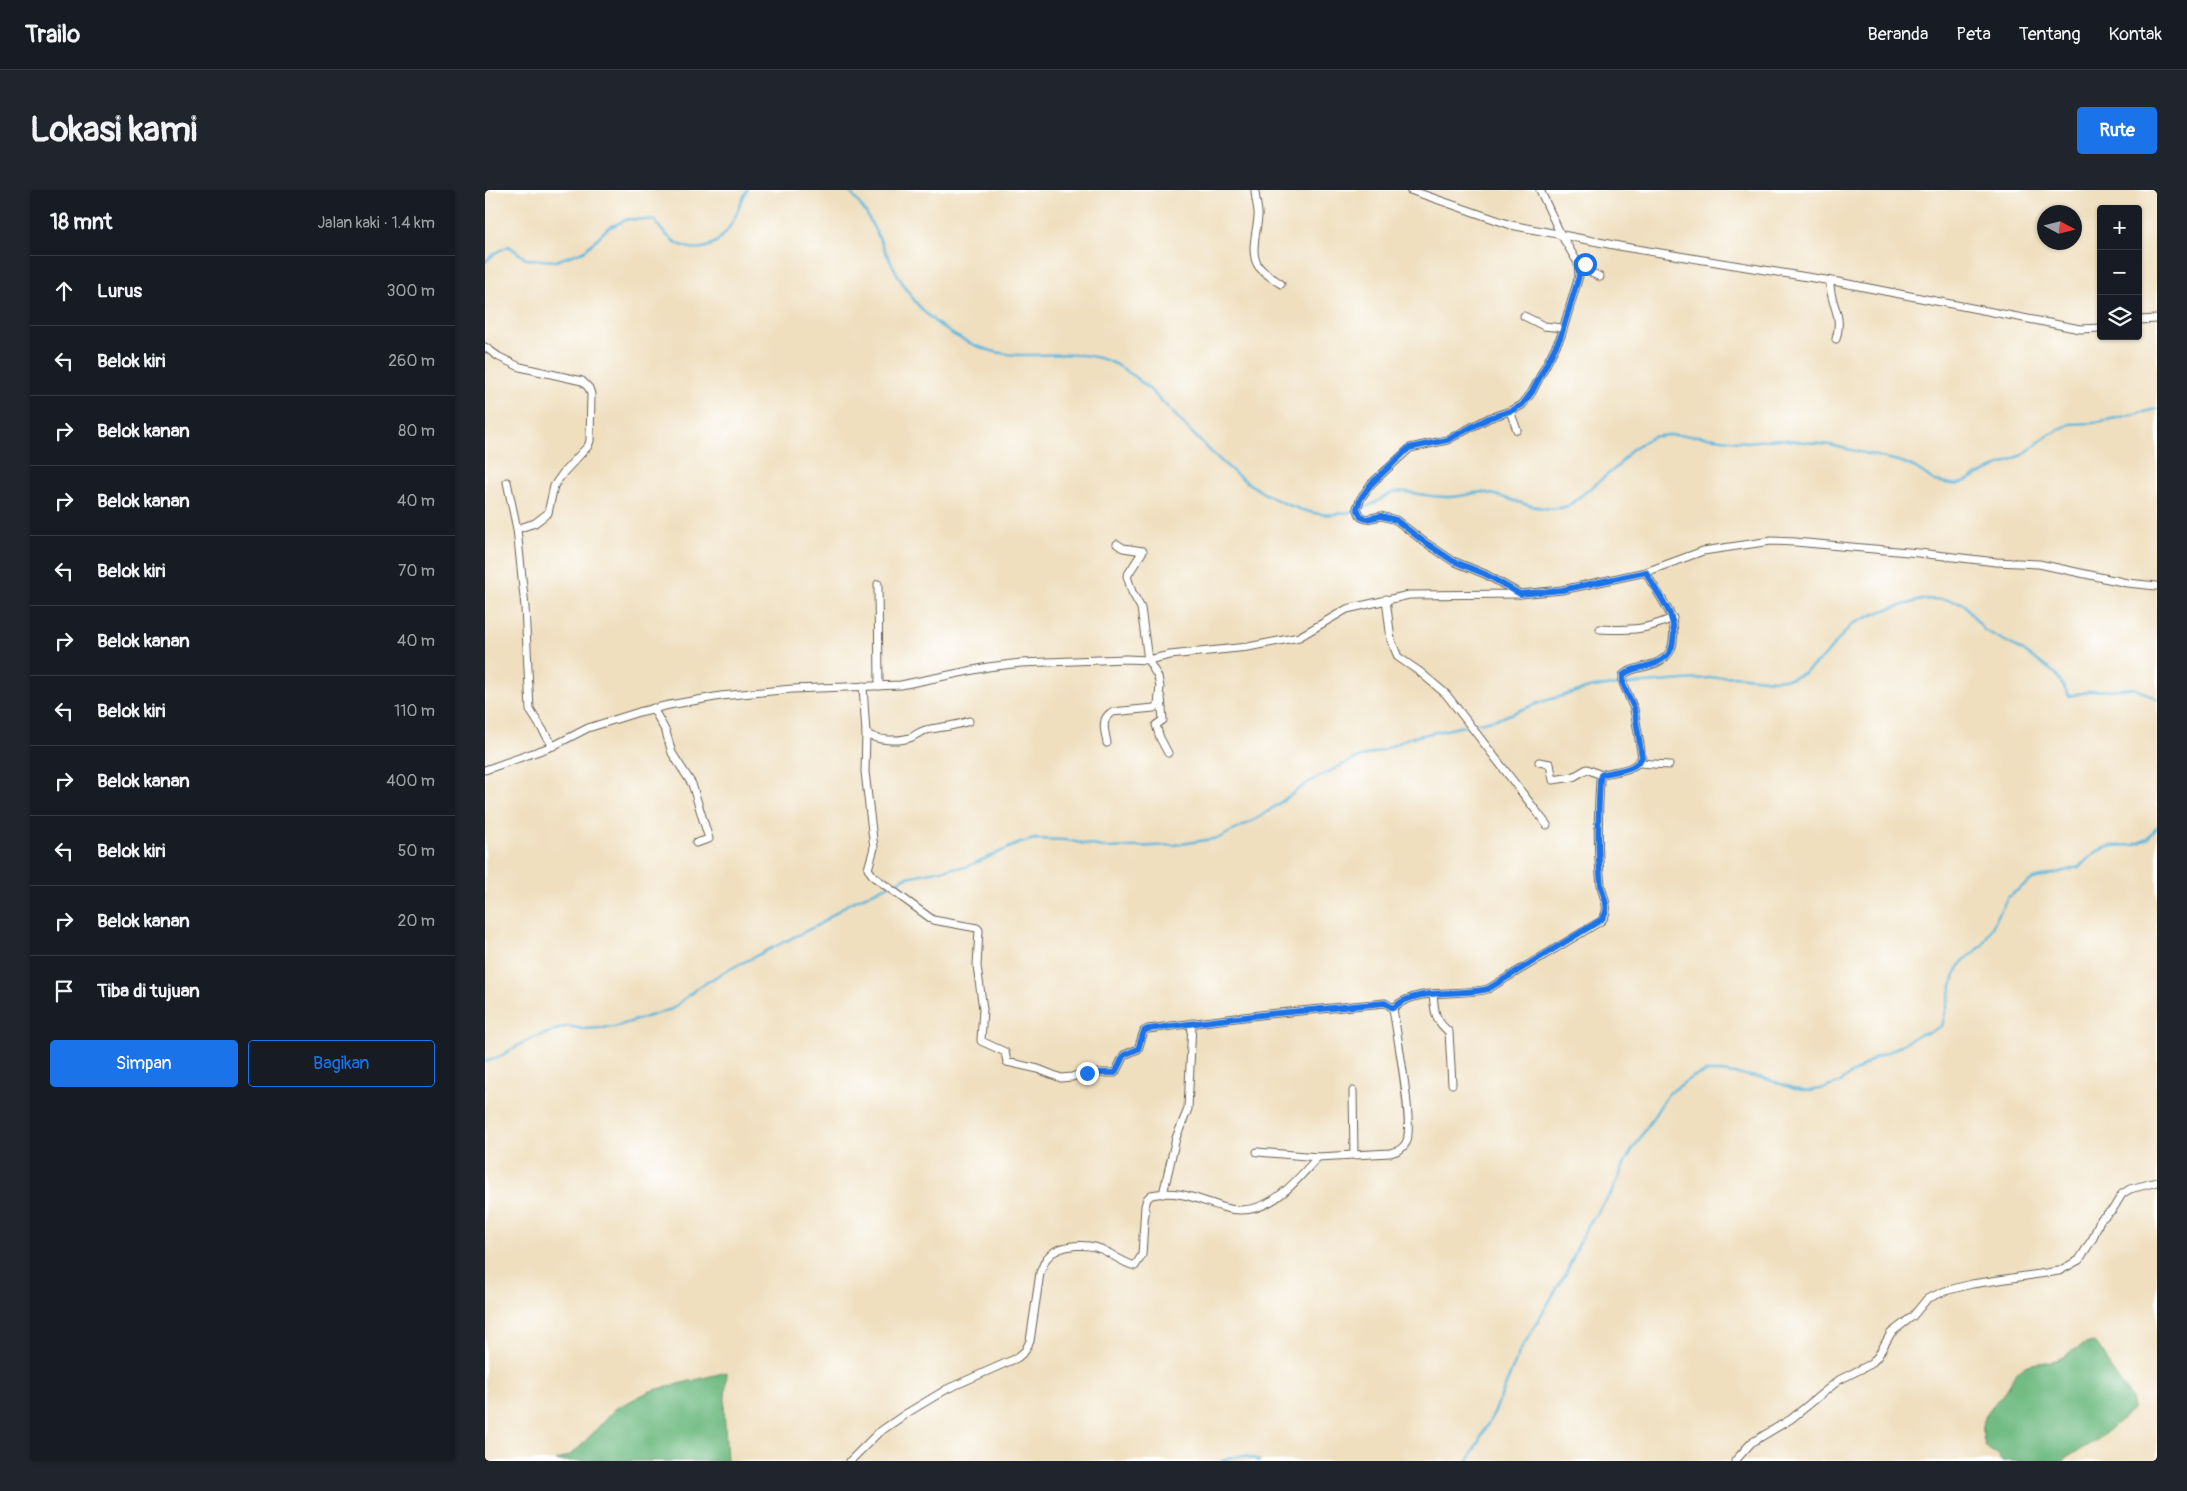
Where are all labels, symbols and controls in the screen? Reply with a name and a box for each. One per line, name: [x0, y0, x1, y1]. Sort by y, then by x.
text: Trailo: [25, 20, 80, 49]
text: Beranda: [1868, 23, 1928, 46]
text: Peta: [1956, 23, 1991, 46]
text: Tentang: [2019, 23, 2081, 46]
text: Kontak: [2109, 23, 2162, 46]
button: Rute: [2077, 107, 2157, 154]
text: Lokasi kami: [30, 108, 197, 152]
north arrow: [2037, 205, 2082, 250]
map controls: [2097, 205, 2142, 340]
button: +: [2097, 205, 2142, 250]
text: 18 mnt: [50, 209, 112, 236]
text: Jalan kaki · 1.4 km: [317, 213, 435, 233]
button: −: [2097, 250, 2142, 295]
route start: [1574, 253, 1597, 276]
icon: ahead: [50, 277, 78, 305]
text: Lurus: [97, 279, 142, 303]
text: 300 m: [387, 281, 435, 301]
button: layers: [2097, 295, 2142, 340]
icon: left: [50, 347, 78, 375]
text: Belok kiri: [97, 349, 165, 373]
text: 260 m: [388, 351, 435, 371]
icon: right: [50, 417, 78, 445]
text: Belok kanan: [97, 419, 190, 443]
text: 80 m: [398, 421, 435, 441]
icon: right: [50, 487, 78, 515]
text: Belok kanan: [97, 489, 190, 513]
text: 40 m: [397, 491, 435, 511]
icon: left: [50, 557, 78, 585]
text: Belok kiri: [97, 559, 165, 583]
text: 70 m: [398, 561, 435, 581]
icon: right: [50, 627, 78, 655]
text: Belok kanan: [97, 629, 190, 653]
text: 40 m: [397, 631, 435, 651]
icon: left: [50, 697, 78, 725]
text: Belok kiri: [97, 699, 165, 723]
text: 110 m: [394, 701, 435, 721]
icon: right: [50, 767, 78, 795]
text: Belok kanan: [97, 769, 190, 793]
text: 400 m: [386, 771, 435, 791]
icon: left: [50, 837, 78, 865]
text: Belok kiri: [97, 839, 165, 863]
text: 50 m: [398, 841, 435, 861]
icon: right: [50, 907, 78, 935]
text: Belok kanan: [97, 909, 190, 933]
text: 20 m: [397, 911, 435, 931]
icon: arrive: [50, 977, 78, 1005]
text: Tiba di tujuan: [97, 979, 200, 1003]
button: Simpan: [50, 1040, 238, 1087]
button: Bagikan: [248, 1040, 435, 1087]
route end: [1076, 1062, 1099, 1085]

